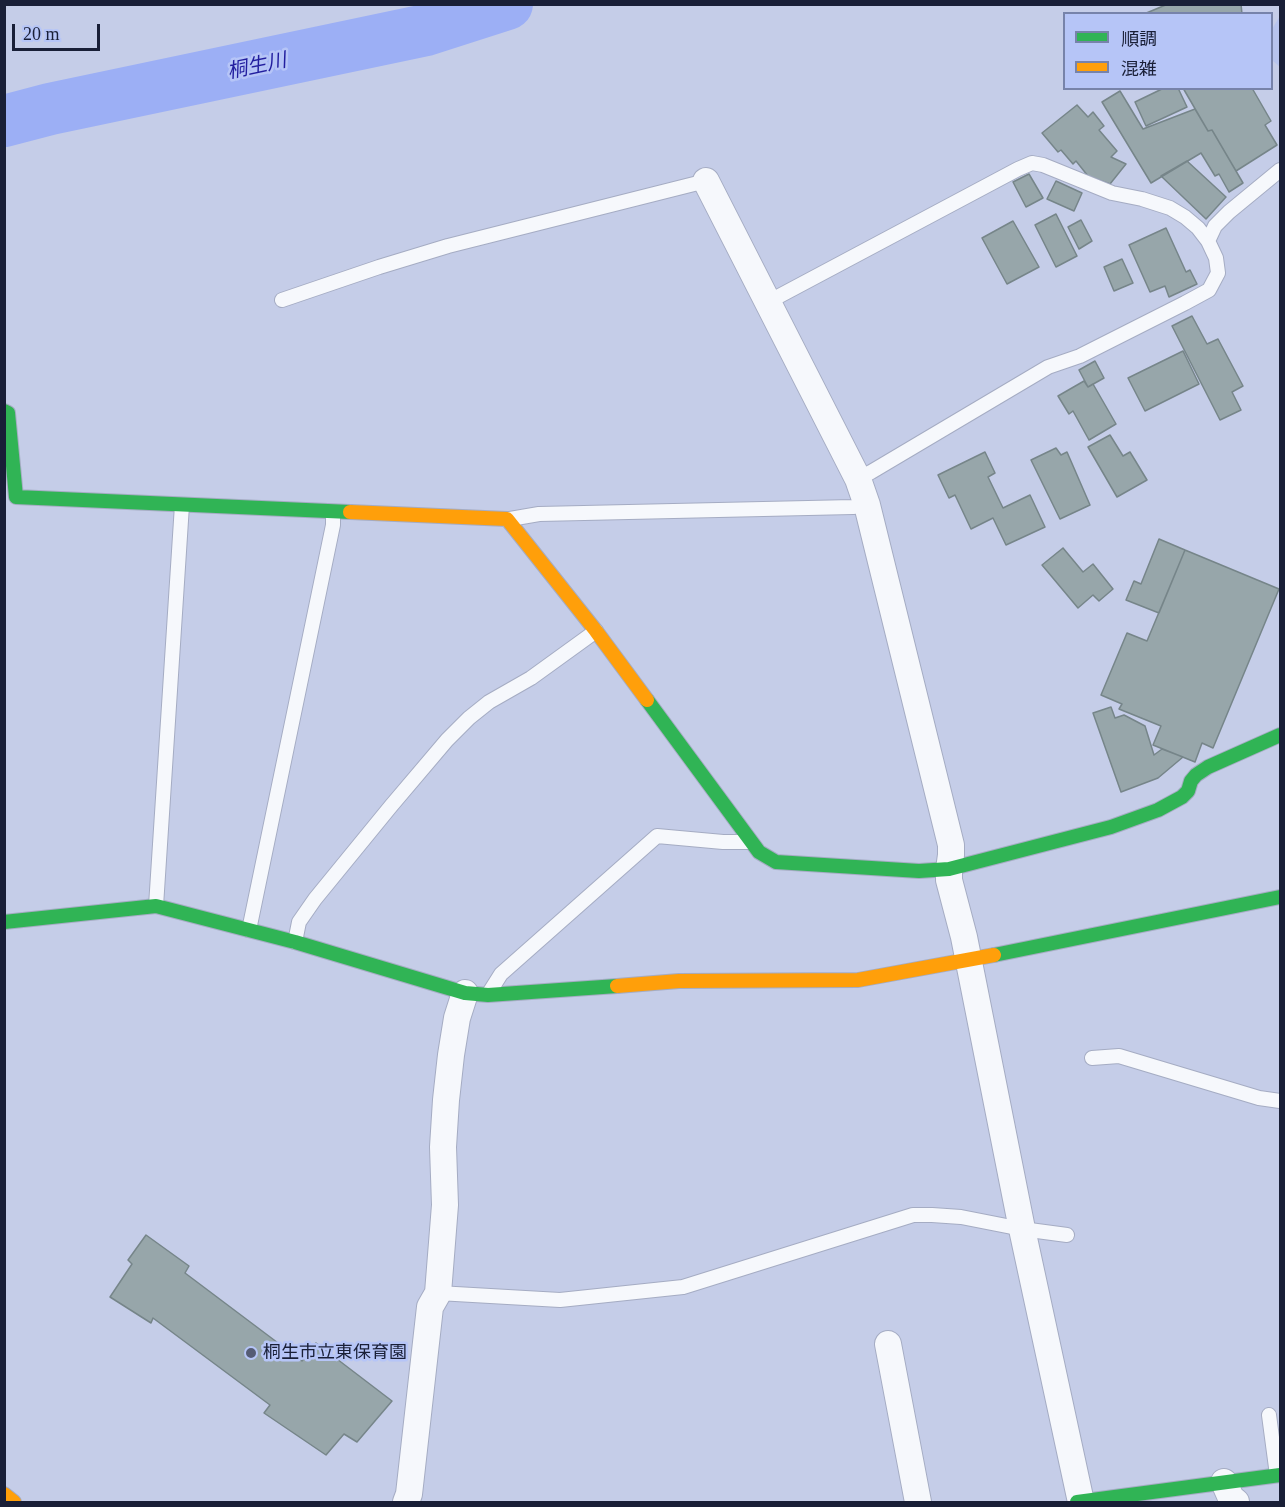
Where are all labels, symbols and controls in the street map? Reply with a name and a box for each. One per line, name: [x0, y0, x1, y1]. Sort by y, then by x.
scale bar: [15, 12, 104, 50]
legend: [1063, 12, 1273, 90]
text: 20 m: [23, 24, 60, 44]
text: 順調: [1121, 29, 1157, 49]
water label: 桐生川: [225, 49, 289, 85]
text: 混雑: [1121, 59, 1157, 79]
place label: 桐生市立東保育園: [263, 1342, 407, 1364]
marker: 桐生市立東保育園: [244, 1346, 258, 1360]

